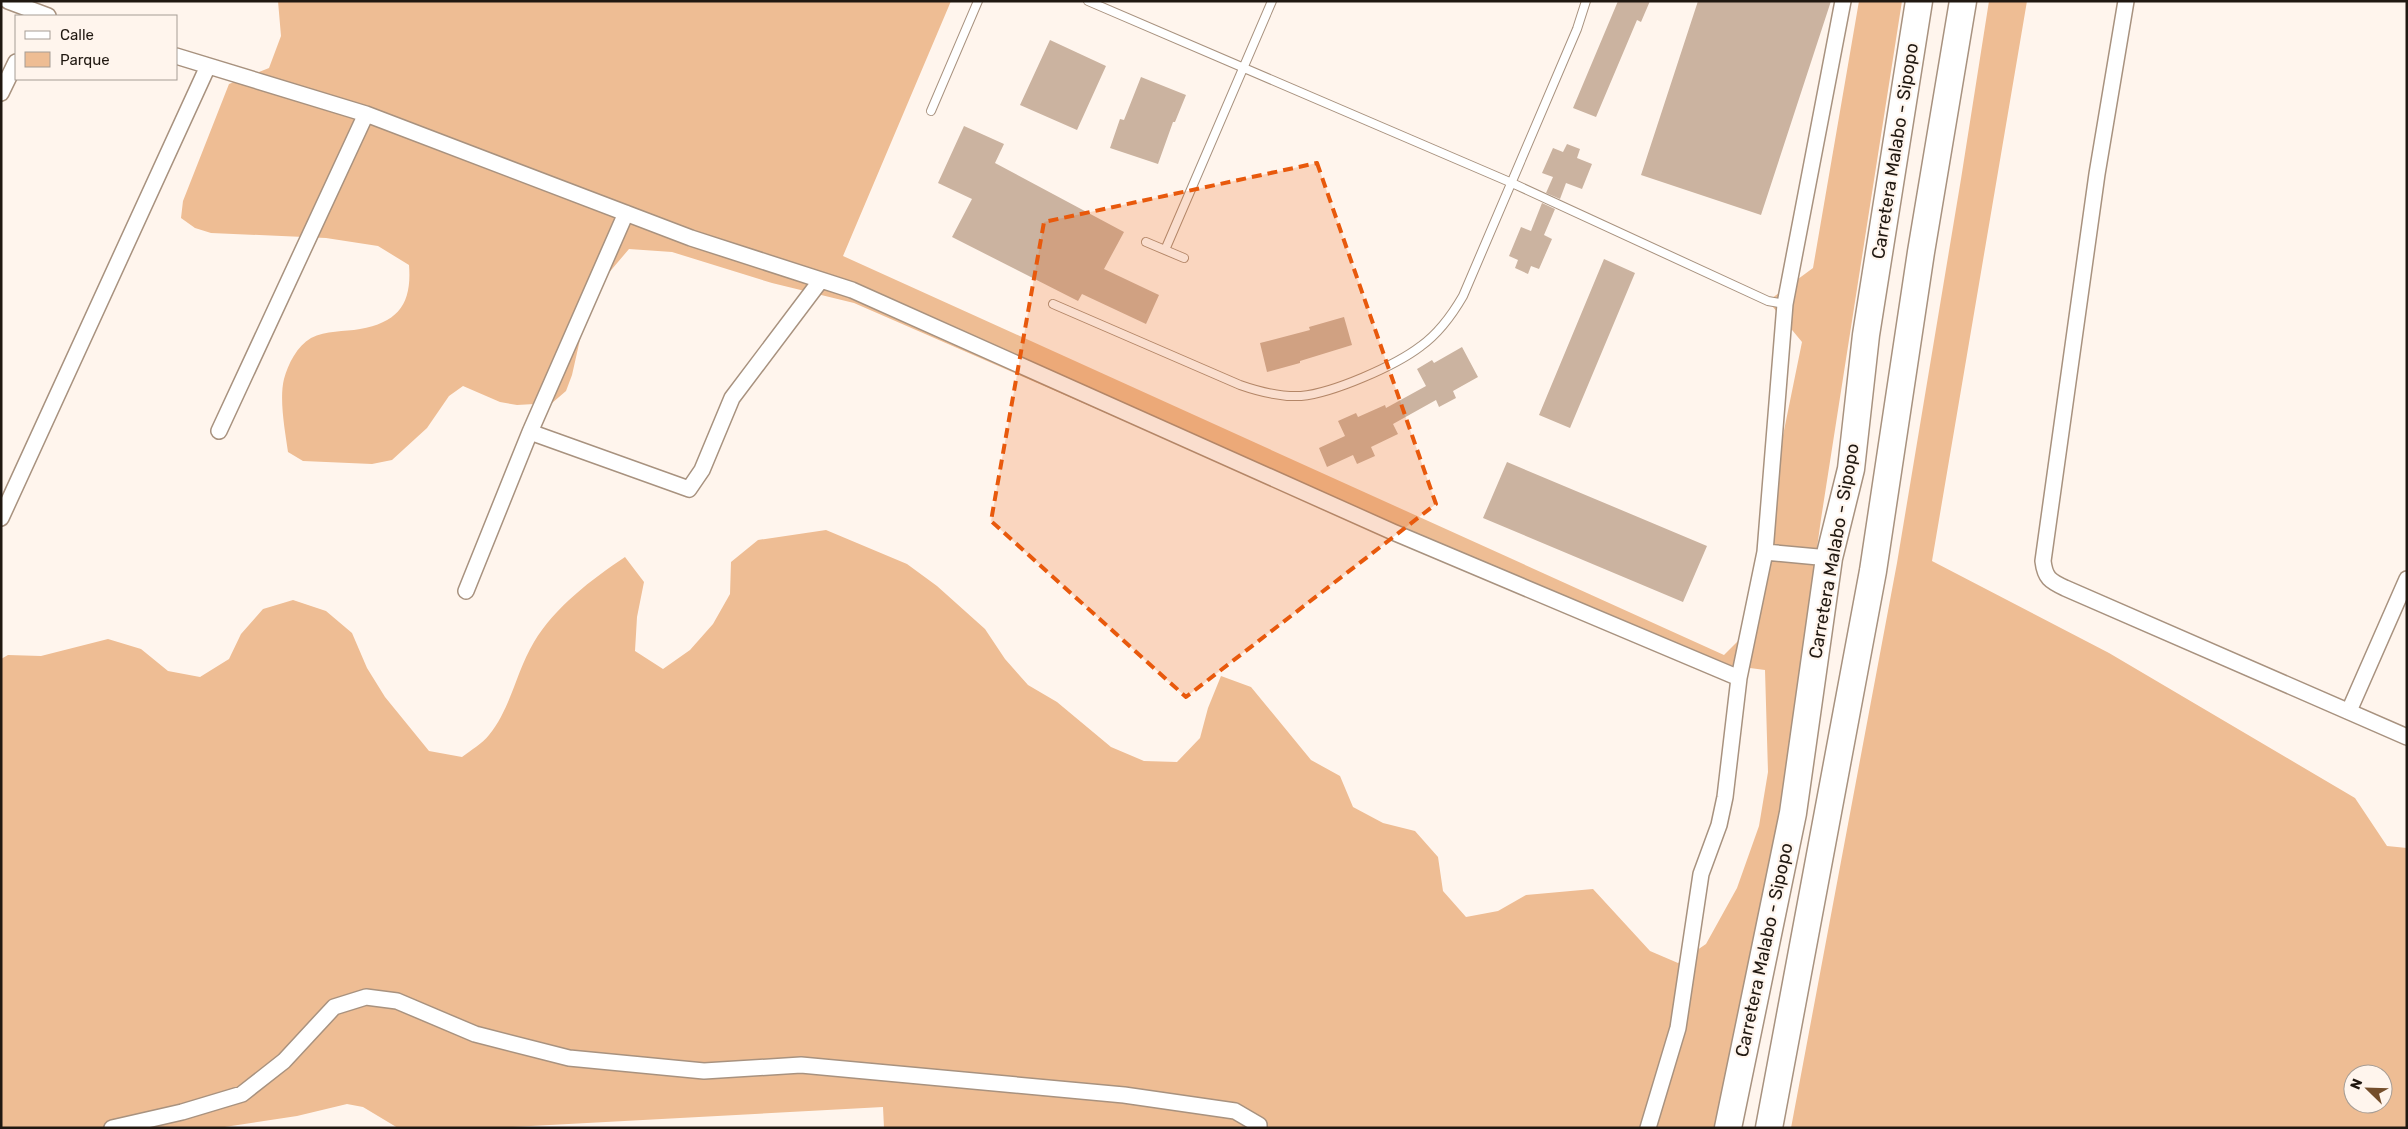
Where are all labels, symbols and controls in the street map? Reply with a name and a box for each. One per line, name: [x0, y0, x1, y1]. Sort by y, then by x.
legend: [15, 15, 178, 80]
text: Calle: [60, 26, 94, 44]
street label: Carretera Malabo - Sipopo: [1867, 41, 1923, 261]
text: Parque: [60, 51, 110, 69]
street label: Carretera Malabo - Sipopo: [1804, 442, 1864, 660]
street label: Carretera Malabo - Sipopo: [1731, 841, 1797, 1059]
north arrow: [2343, 1064, 2393, 1114]
text: N: [2347, 1076, 2366, 1092]

